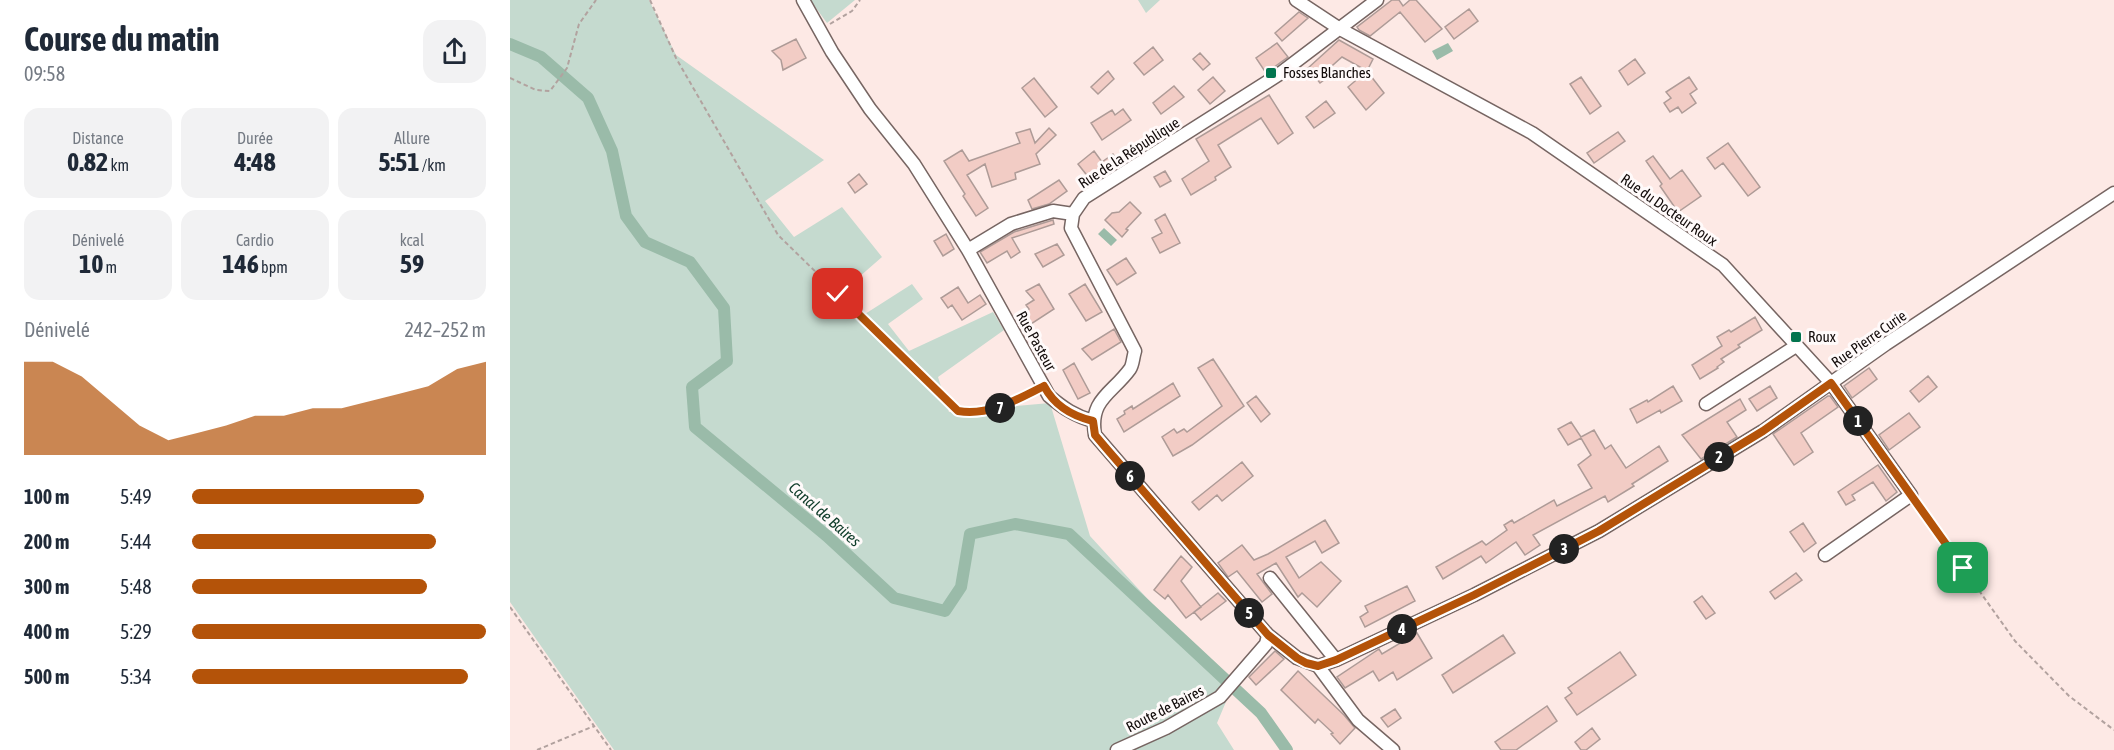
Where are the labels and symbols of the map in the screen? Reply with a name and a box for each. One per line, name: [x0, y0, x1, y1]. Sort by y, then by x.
place label: Fosses Blanches: [1283, 64, 1371, 81]
marker: Fosses Blanches: [1264, 66, 1278, 80]
street label: Rue de la République: [1075, 114, 1183, 192]
street label: Rue du Docteur Roux: [1618, 170, 1721, 249]
pin: [812, 268, 863, 319]
street label: Rue Pierre Curie: [1828, 306, 1910, 371]
street label: Rue Pasteur: [1013, 308, 1060, 374]
place label: Roux: [1808, 328, 1836, 345]
marker: Roux: [1789, 330, 1803, 344]
pin: 7: [985, 393, 1015, 423]
pin: 1: [1843, 406, 1873, 436]
pin: 2: [1704, 442, 1734, 472]
pin: 6: [1115, 461, 1145, 491]
water label: Canal de Baires: [785, 478, 865, 550]
pin: 3: [1549, 534, 1579, 564]
pin: [1937, 542, 1988, 593]
pin: 5: [1234, 598, 1264, 628]
pin: 4: [1387, 614, 1417, 644]
street label: Route de Baires: [1123, 682, 1206, 735]

